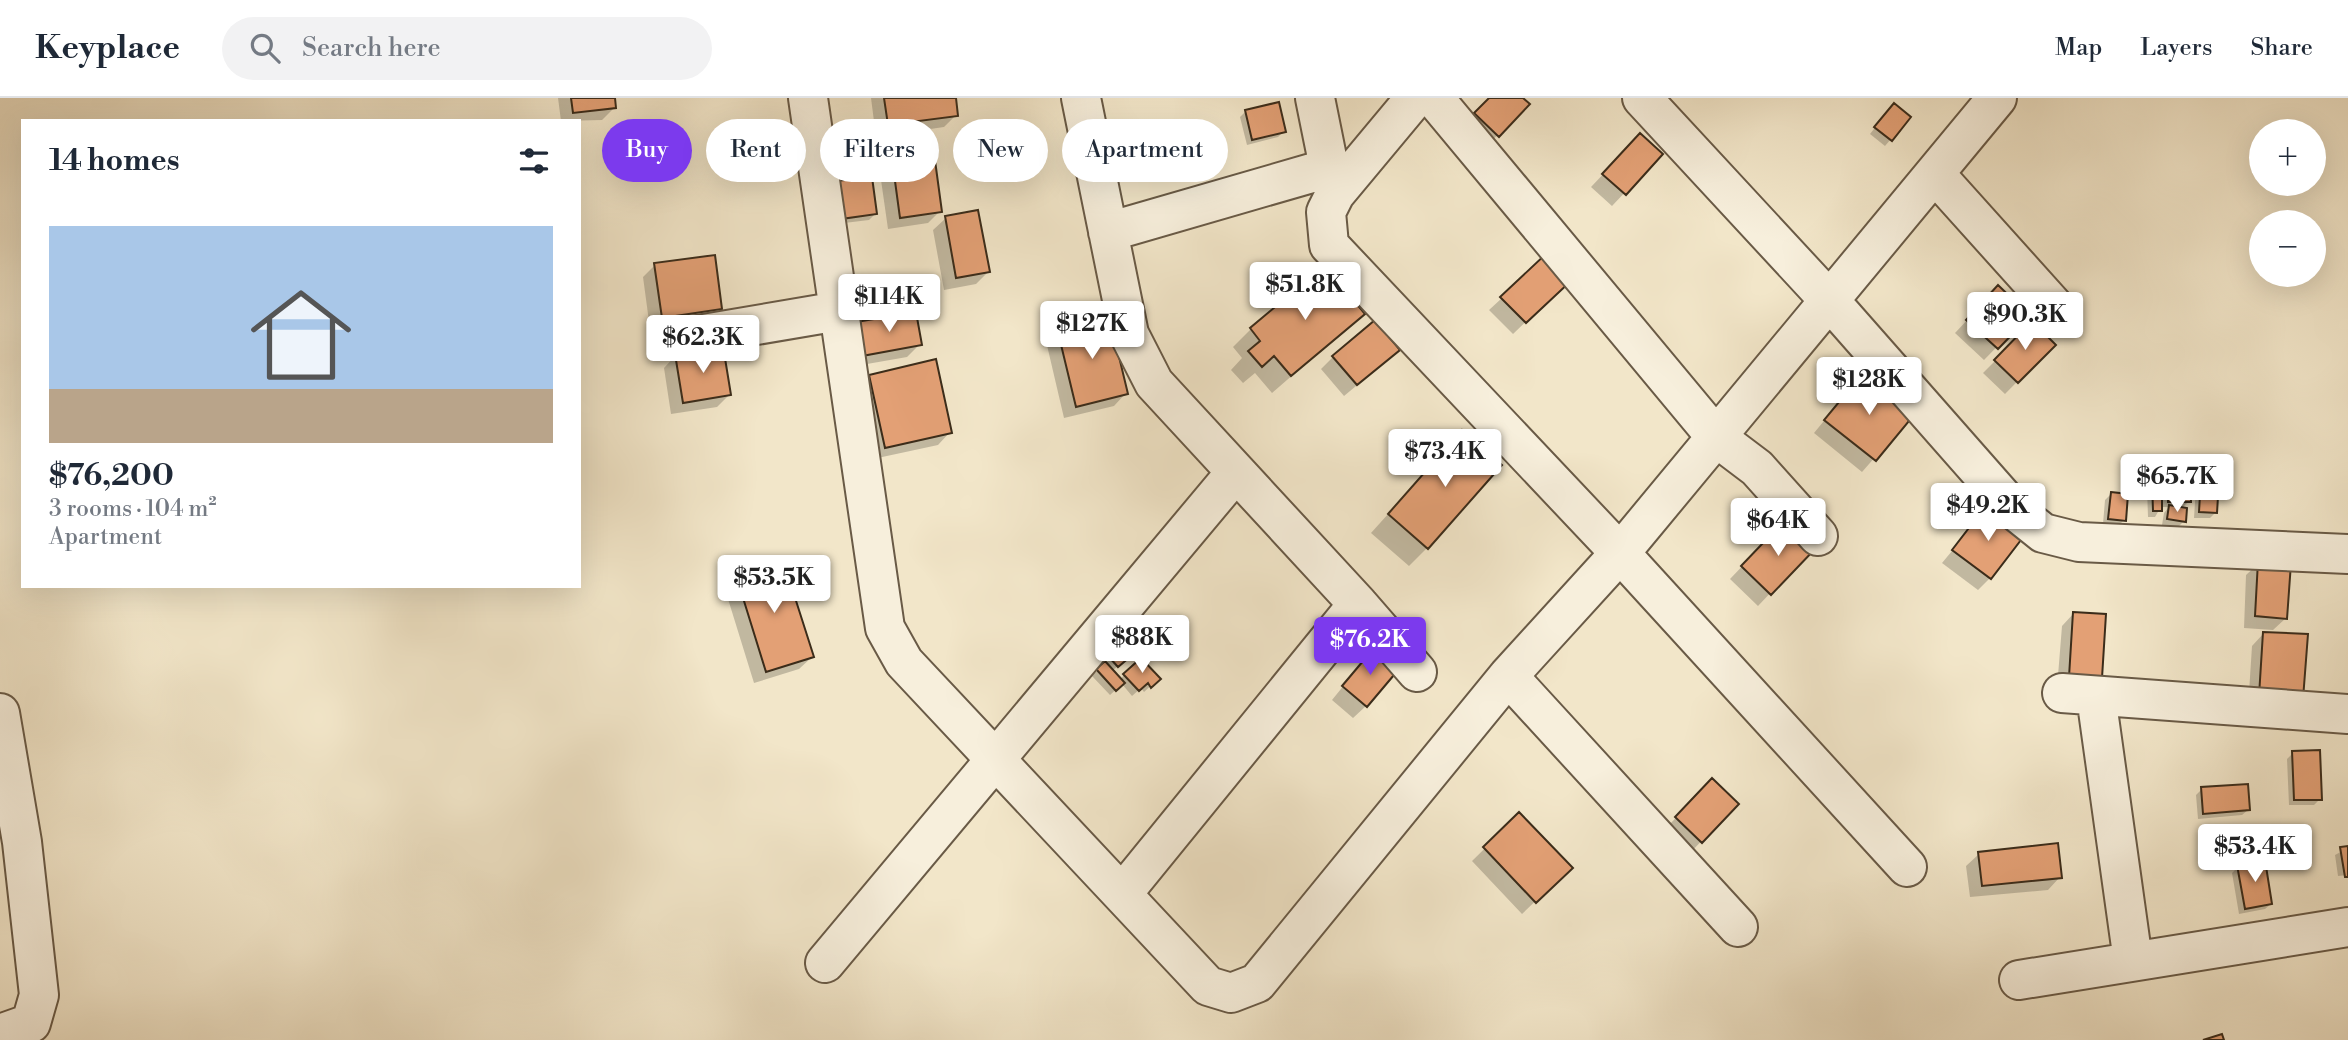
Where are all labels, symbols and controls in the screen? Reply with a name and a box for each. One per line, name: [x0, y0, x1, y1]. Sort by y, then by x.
search box: [222, 17, 712, 80]
text: Keyplace: [35, 28, 180, 69]
icon: search: [246, 29, 284, 67]
text: Search here: [302, 32, 441, 64]
text: Map: [2055, 33, 2102, 63]
text: Layers: [2140, 33, 2212, 63]
text: Share: [2250, 33, 2313, 63]
chip: Buy: [602, 119, 692, 182]
chip: Rent: [706, 119, 806, 182]
chip: Filters: [820, 119, 939, 182]
chip: New: [953, 119, 1048, 182]
chip: Apartment: [1062, 119, 1228, 182]
map controls: [2249, 119, 2326, 287]
button: +: [2249, 119, 2326, 196]
text: 14 homes: [49, 142, 180, 180]
icon: filters: [515, 142, 553, 180]
button: −: [2249, 210, 2326, 287]
pin: $51.8K: [1248, 262, 1362, 322]
text: $51.8K: [1266, 271, 1344, 299]
icon: home: [238, 272, 364, 398]
pin: $114K: [840, 274, 938, 334]
text: $114K: [854, 283, 924, 311]
pin: $90.3K: [1968, 292, 2082, 352]
text: $90.3K: [1983, 301, 2067, 329]
pin: $127K: [1043, 302, 1141, 361]
text: $127K: [1056, 310, 1128, 338]
pin: $62.3K: [646, 316, 760, 375]
text: $62.3K: [662, 324, 744, 352]
pin: $128K: [1820, 358, 1918, 417]
text: $128K: [1833, 366, 1905, 394]
pin: $73.4K: [1388, 430, 1502, 489]
text: $73.4K: [1404, 438, 1486, 466]
pin: $65.7K: [2120, 454, 2234, 514]
text: $76,200: [49, 457, 174, 495]
text: $65.7K: [2137, 463, 2217, 491]
pin: $49.2K: [1931, 484, 2045, 543]
text: $49.2K: [1947, 492, 2029, 520]
text: 3 rooms · 104 m²: [49, 495, 217, 523]
pin: $64K: [1737, 498, 1819, 558]
text: $64K: [1747, 507, 1809, 535]
text: Apartment: [49, 523, 162, 551]
pin: $53.5K: [717, 556, 831, 615]
text: $53.5K: [734, 564, 814, 592]
pin: $88K: [1101, 616, 1183, 675]
pin: $76.2K: [1313, 618, 1427, 677]
text: $88K: [1111, 624, 1173, 652]
text: $76.2K: [1330, 626, 1410, 654]
pin: $53.4K: [2198, 824, 2312, 884]
text: $53.4K: [2214, 833, 2296, 861]

